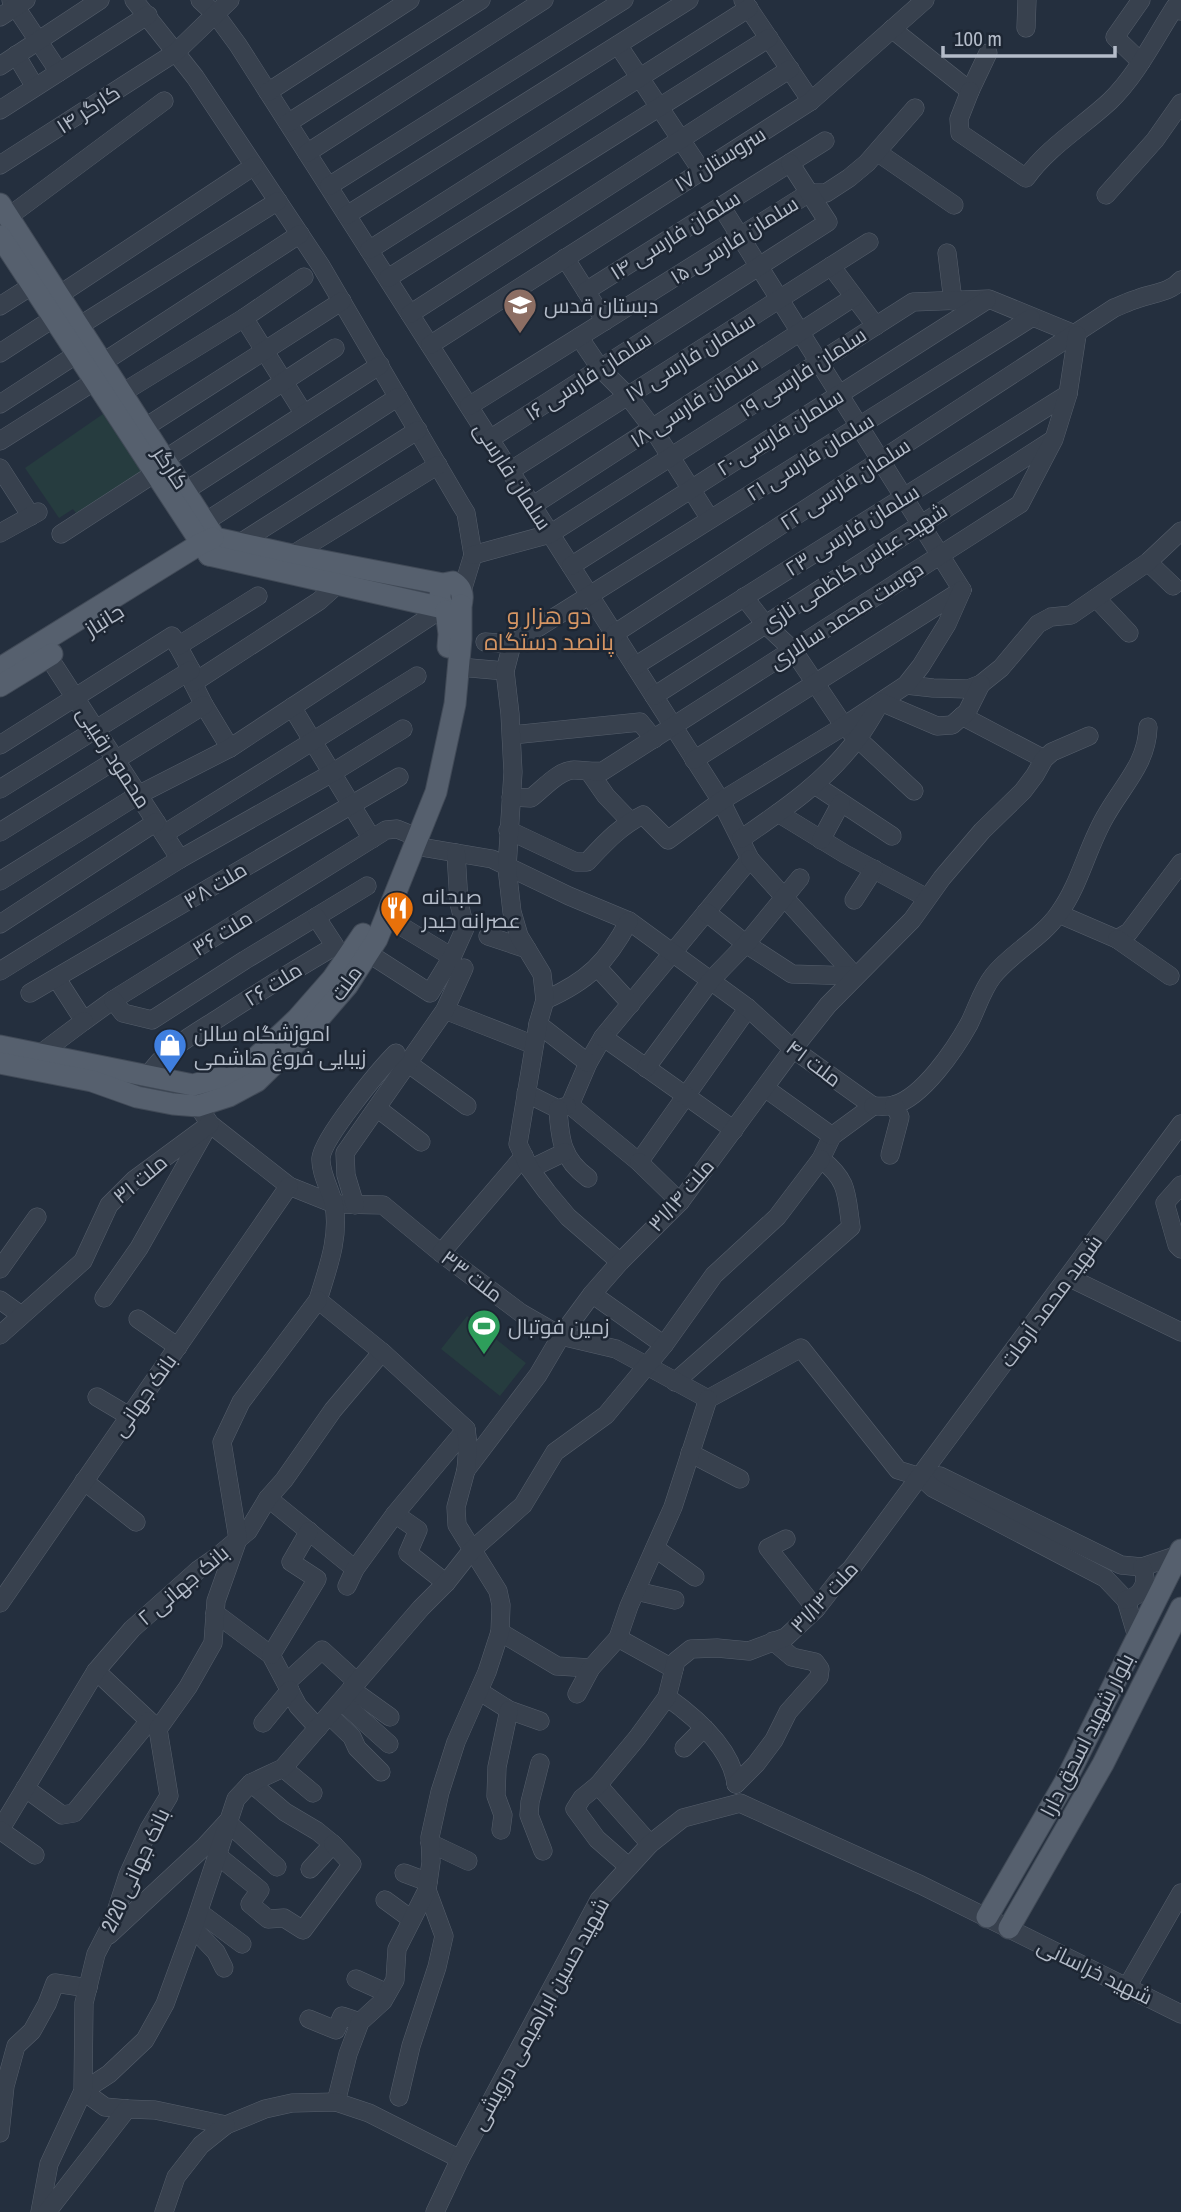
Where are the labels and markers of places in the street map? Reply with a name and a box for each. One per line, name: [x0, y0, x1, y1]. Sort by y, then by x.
school or university icon: دبستان قدس: [501, 286, 539, 335]
place label: دبستان قدس: [544, 291, 658, 320]
place label: صبحانه عصرانه حیدر: [421, 882, 521, 935]
restaurant icon: صبحانه عصرانه حیدر: [378, 889, 416, 938]
place label: اموزشگاه سالن زیبایی فروغ هاشمی: [194, 1019, 366, 1072]
shop icon: اموزشگاه سالن زیبایی فروغ هاشمی: [151, 1026, 189, 1075]
sports icon: زمین فوتبال: [465, 1307, 503, 1356]
place label: زمین فوتبال: [508, 1312, 610, 1341]

